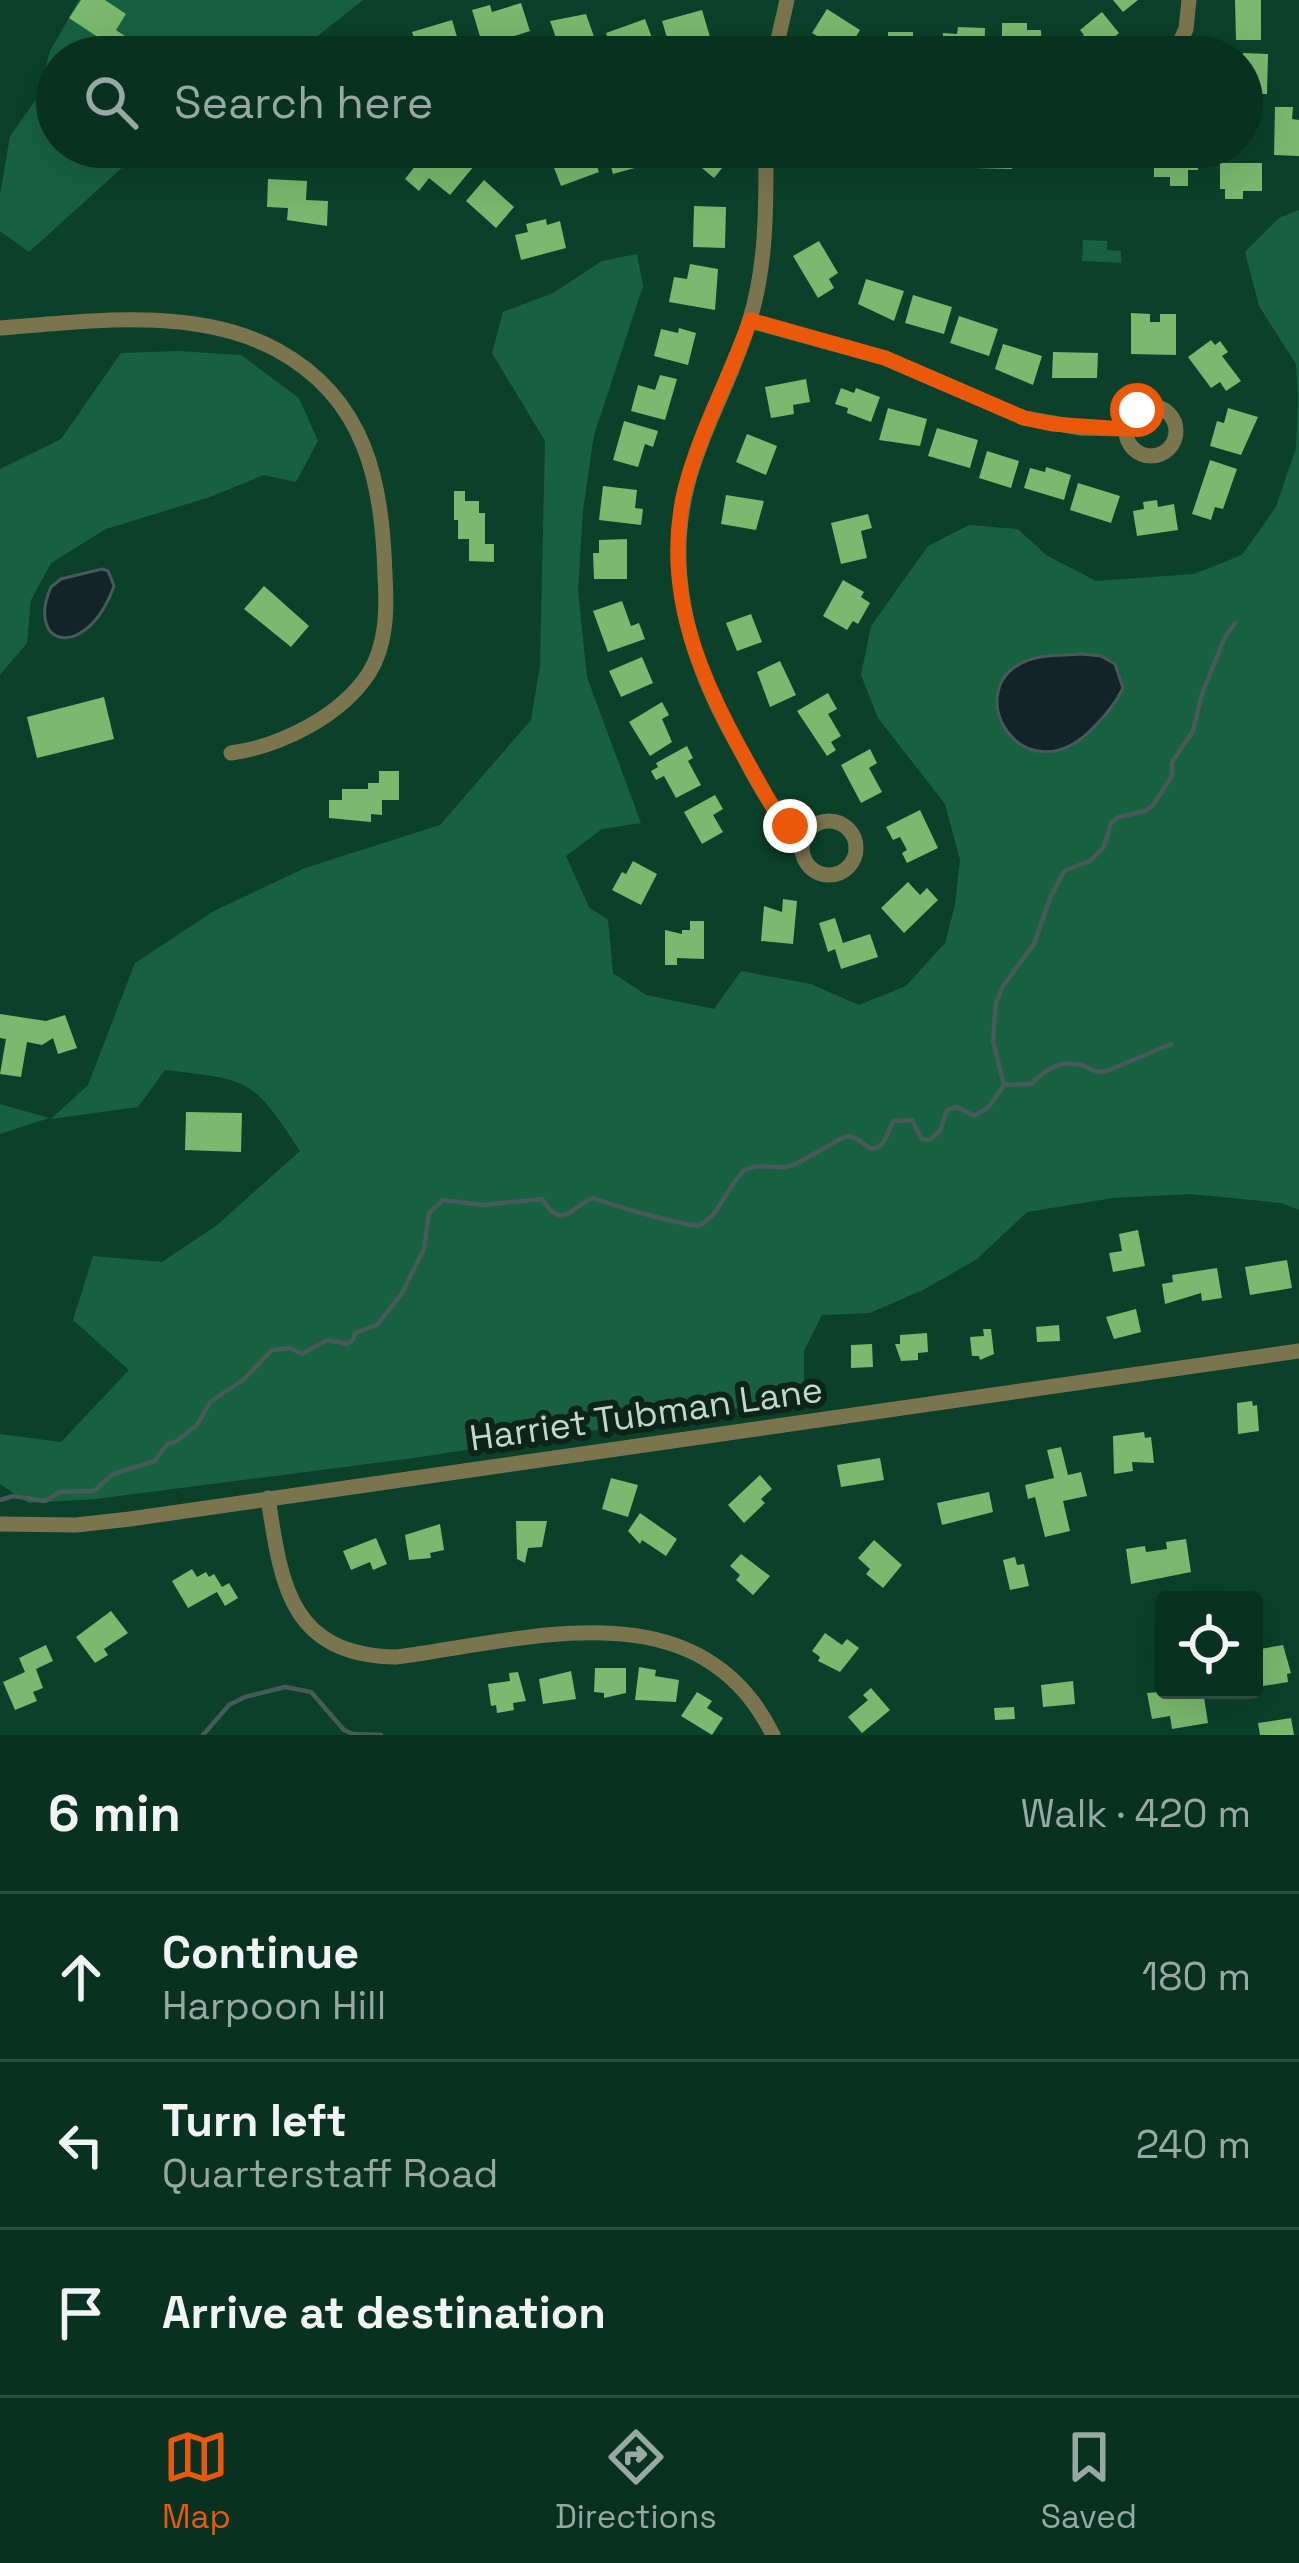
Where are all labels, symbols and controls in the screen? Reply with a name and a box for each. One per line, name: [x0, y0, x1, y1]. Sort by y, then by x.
search box: [36, 36, 1263, 168]
icon: search: [78, 69, 144, 135]
text: Search here: [174, 74, 433, 131]
route start: [1110, 383, 1164, 437]
route end: [763, 799, 817, 853]
street label: Harriet Tubman Lane: [467, 1366, 826, 1462]
map controls: [1155, 1591, 1263, 1699]
button: locate: [1155, 1591, 1263, 1699]
text: 6 min: [48, 1781, 181, 1846]
text: Walk · 420 m: [1021, 1789, 1251, 1838]
text: Continue: [162, 1924, 359, 1981]
icon: ahead: [48, 1944, 114, 2010]
text: 180 m: [1142, 1952, 1251, 2001]
text: Harpoon Hill: [162, 1981, 386, 2030]
text: Turn left: [162, 2092, 347, 2149]
icon: left: [48, 2112, 114, 2178]
text: 240 m: [1136, 2120, 1251, 2169]
text: Quarterstaff Road: [162, 2149, 498, 2198]
icon: arrive: [48, 2280, 114, 2346]
text: Arrive at destination: [162, 2284, 606, 2341]
tab: Map: [162, 2424, 231, 2538]
tab: Directions: [555, 2424, 717, 2538]
tab: Saved: [1041, 2424, 1137, 2538]

